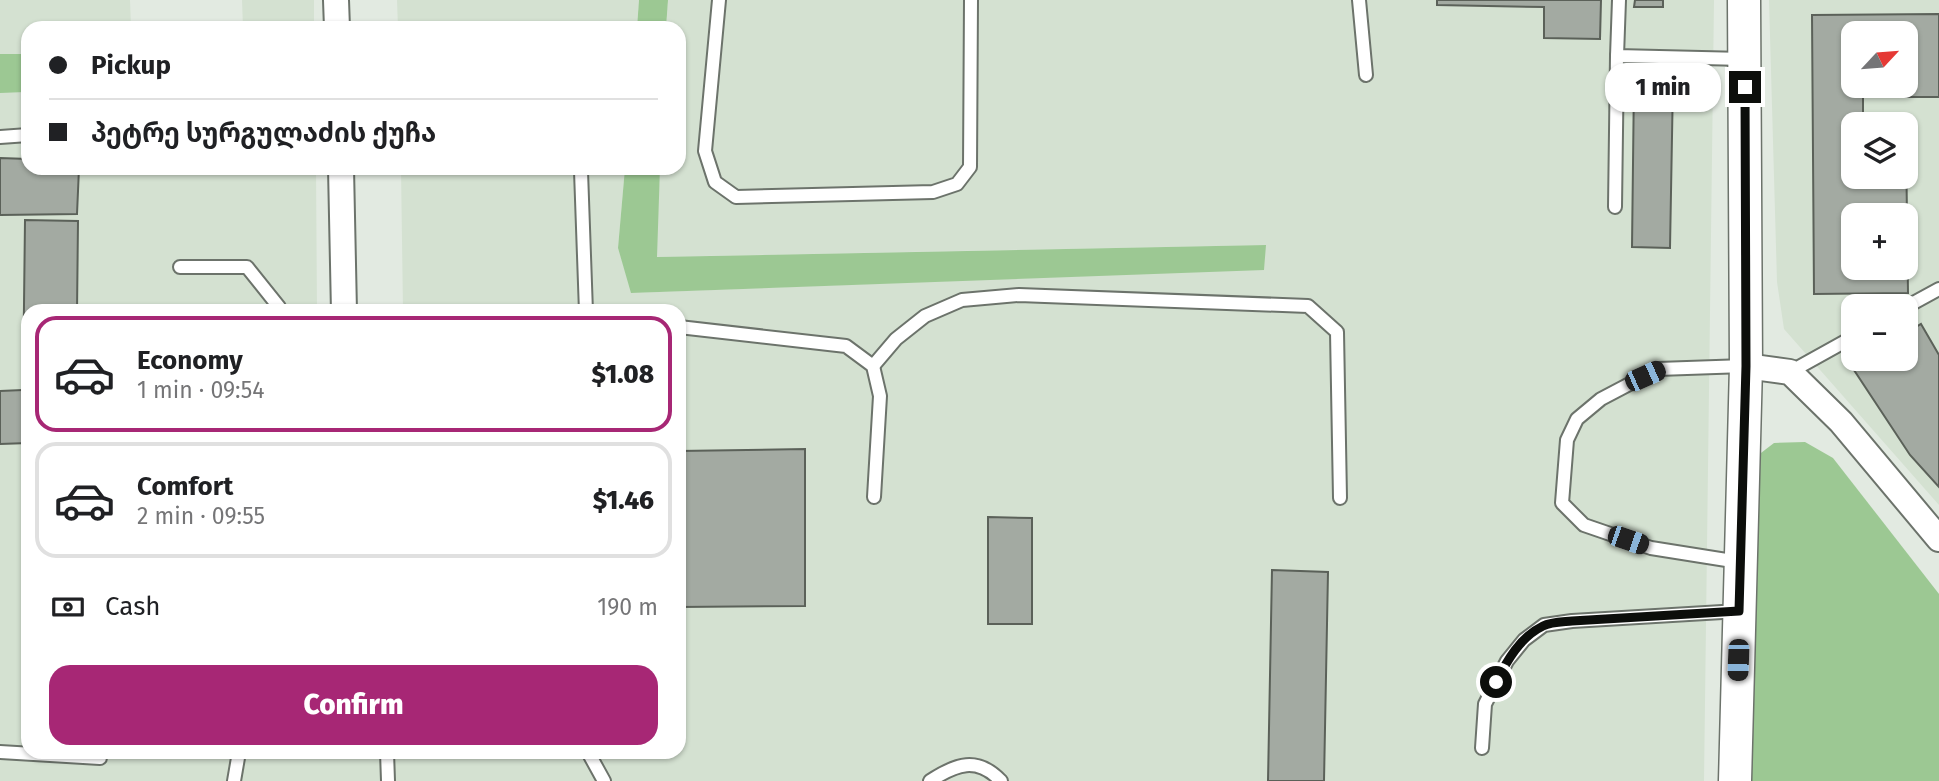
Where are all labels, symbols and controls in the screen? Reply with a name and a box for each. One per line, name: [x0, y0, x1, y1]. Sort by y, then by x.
north arrow: [1841, 21, 1918, 98]
map controls: [1841, 21, 1918, 371]
text: Pickup: [91, 50, 171, 81]
callout: 1 min: [1605, 62, 1720, 112]
route end: [1729, 71, 1761, 103]
text: 1 min: [1635, 73, 1691, 101]
button: layers: [1841, 112, 1918, 189]
text: პეტრე სურგულაძის ქუჩა: [91, 118, 436, 149]
button: +: [1841, 203, 1918, 280]
button: −: [1841, 294, 1918, 371]
icon: car: [53, 343, 116, 406]
text: Economy: [137, 345, 243, 376]
car: [1622, 358, 1669, 394]
text: $1.08: [592, 359, 654, 390]
text: 1 min · 09:54: [137, 376, 265, 404]
icon: car: [53, 469, 116, 532]
text: Comfort: [137, 471, 233, 502]
text: $1.46: [593, 485, 654, 516]
text: 2 min · 09:55: [137, 502, 265, 530]
car: [1605, 523, 1652, 557]
icon: cash: [49, 588, 87, 626]
text: Cash: [105, 591, 161, 622]
text: 190 m: [597, 593, 658, 621]
car: [1727, 639, 1750, 681]
button: Confirm: [49, 665, 658, 745]
route start: [1480, 666, 1512, 698]

